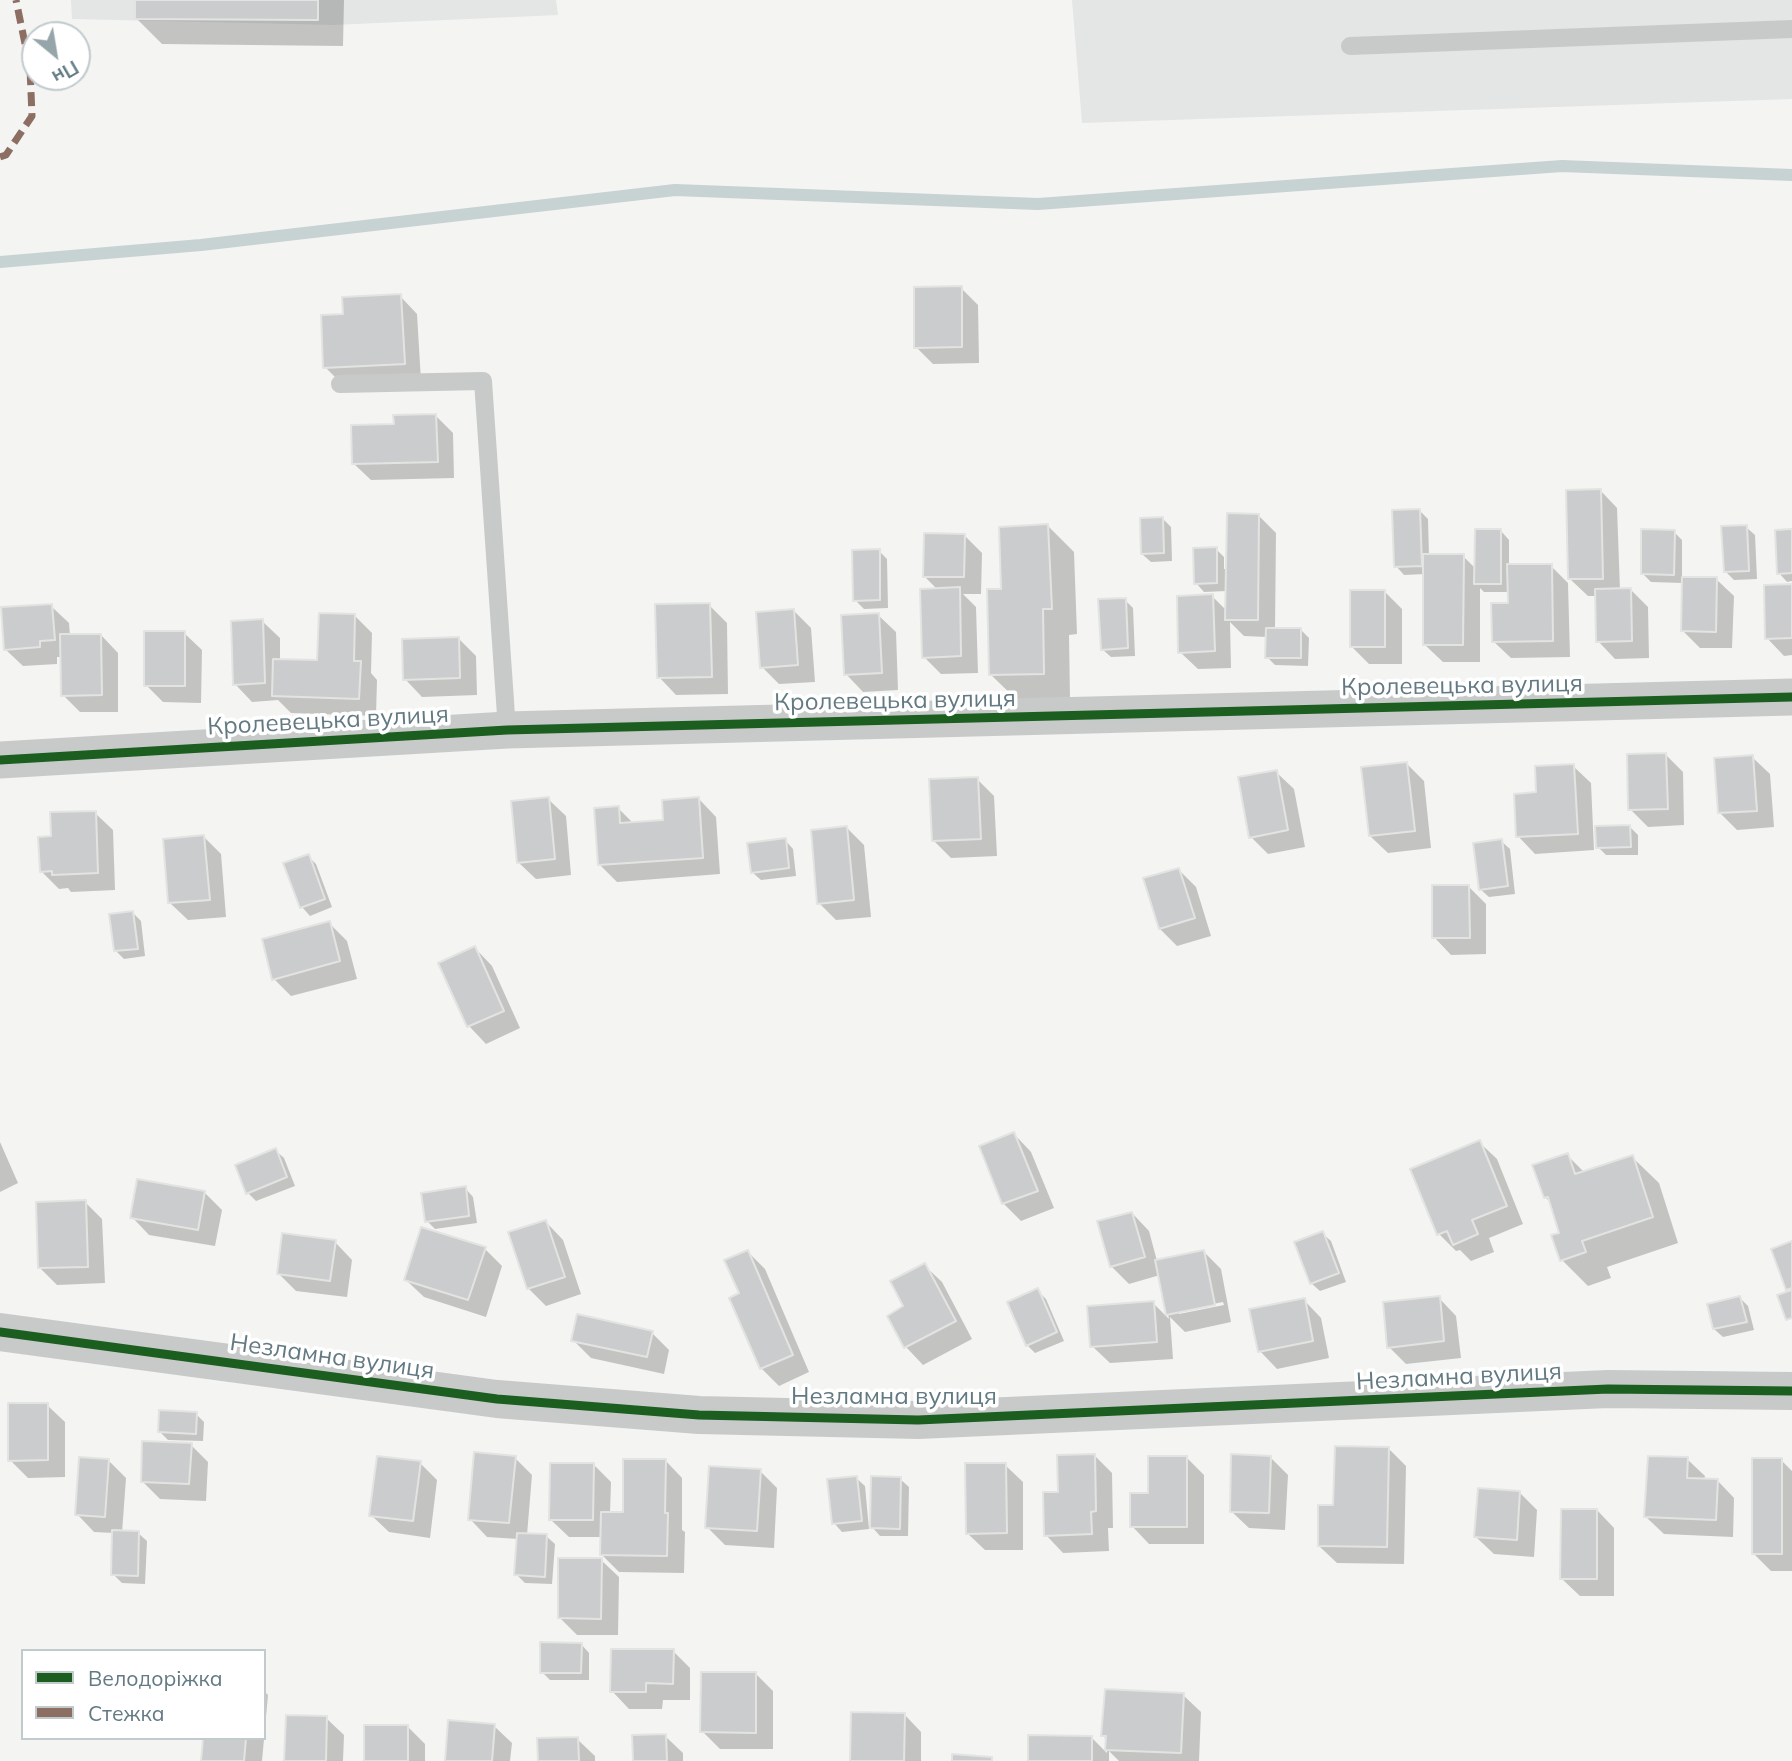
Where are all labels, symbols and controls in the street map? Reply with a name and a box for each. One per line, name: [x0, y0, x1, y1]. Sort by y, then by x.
north arrow: [21, 21, 91, 91]
text: Пн: [48, 55, 83, 89]
street label: Кролевецька вулиця: [1341, 669, 1583, 703]
street label: Кролевецька вулиця: [774, 684, 1016, 718]
street label: Кролевецька вулиця: [207, 700, 449, 742]
street label: Незламна вулиця: [228, 1328, 436, 1386]
street label: Незламна вулиця: [1355, 1357, 1563, 1397]
street label: Незламна вулиця: [791, 1383, 997, 1411]
legend: [21, 1649, 266, 1740]
text: Велодоріжка: [88, 1665, 223, 1691]
text: Стежка: [88, 1700, 165, 1726]

